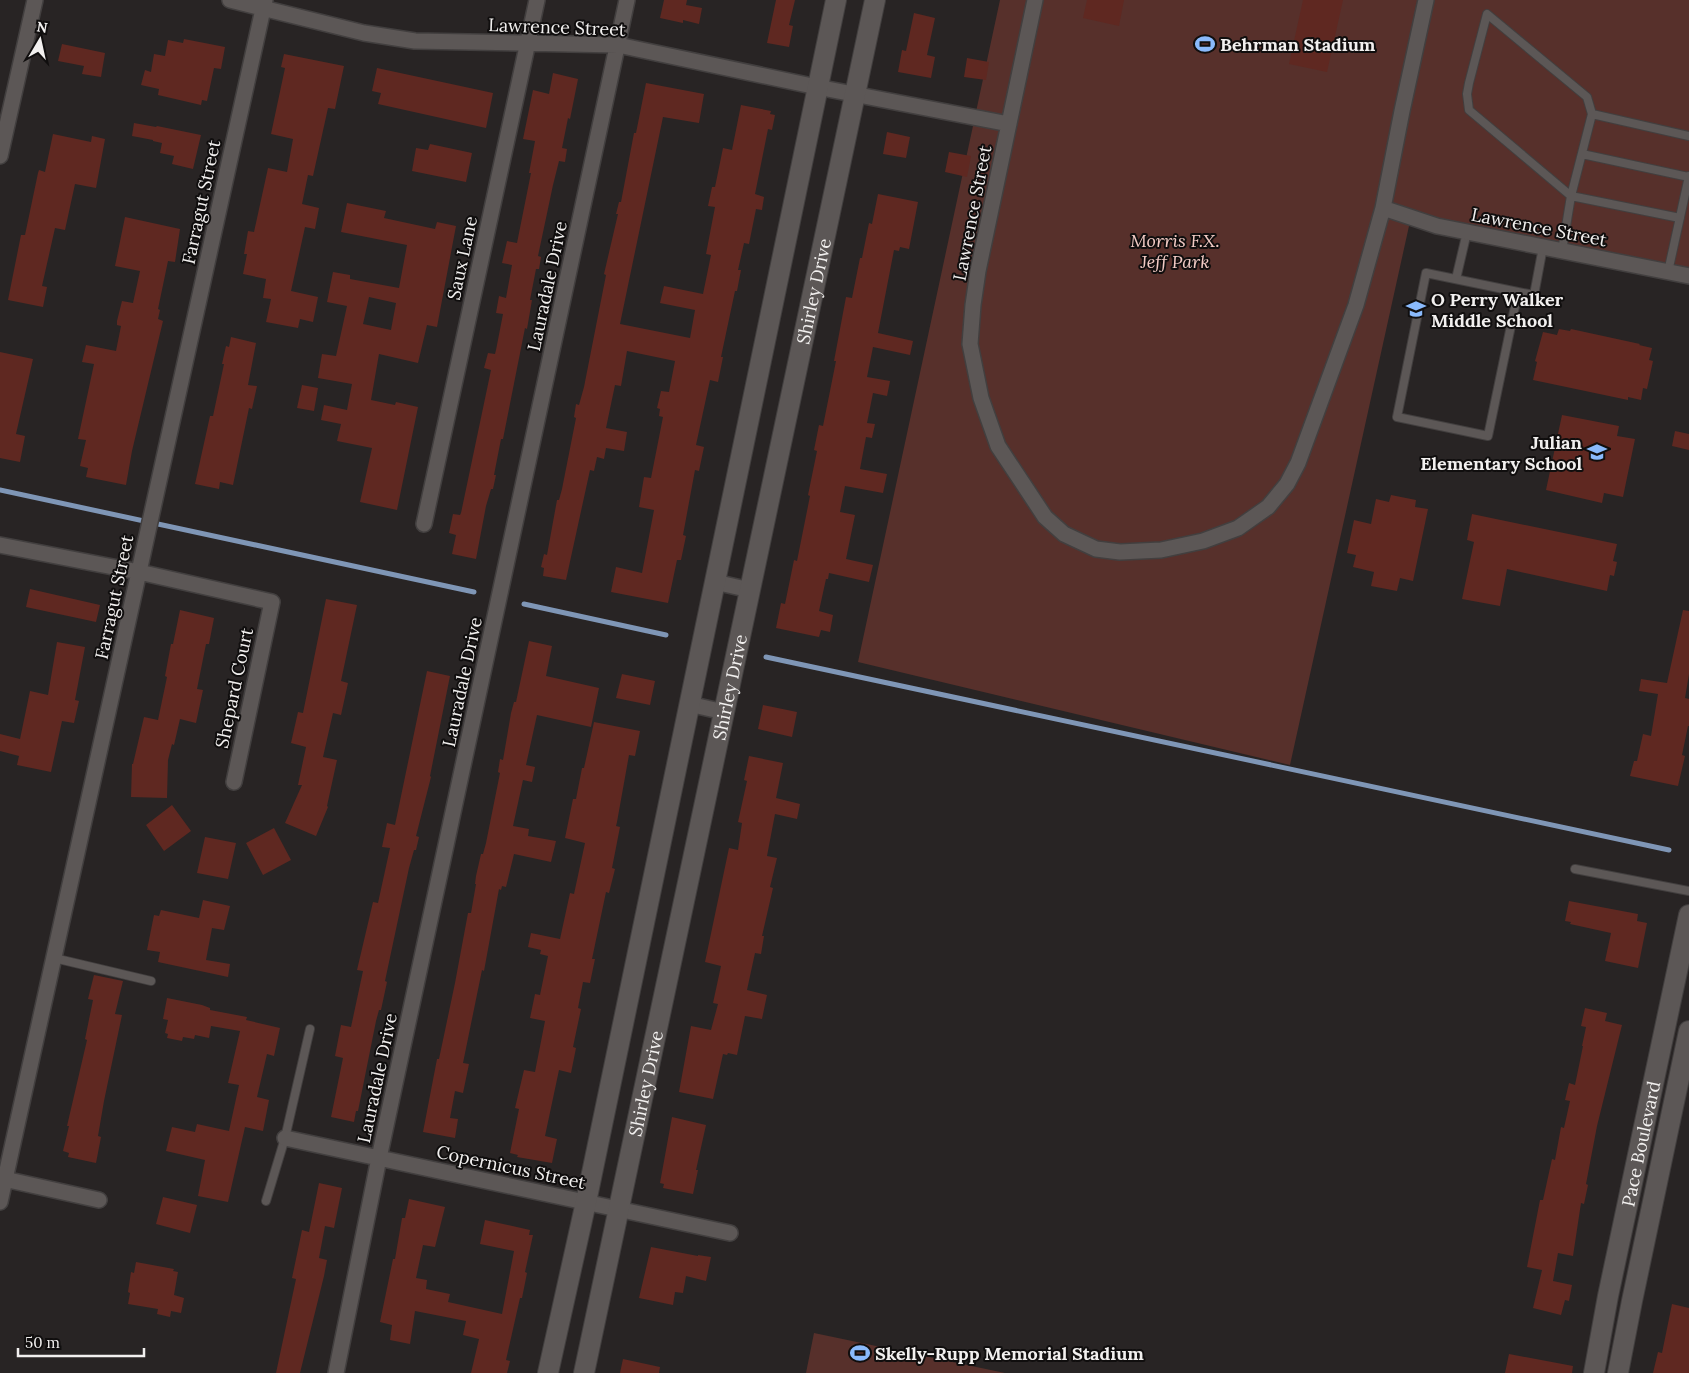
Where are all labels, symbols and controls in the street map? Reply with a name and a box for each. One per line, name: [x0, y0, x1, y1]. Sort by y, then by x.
street label: Lawrence Street: [488, 13, 626, 41]
north arrow: [15, 15, 65, 65]
text: N: [35, 17, 49, 37]
sports icon: Behrman Stadium: [1194, 33, 1216, 55]
place label: Behrman Stadium: [1220, 33, 1376, 56]
street label: Farragut Street: [177, 138, 225, 266]
street label: Lawrence Street: [948, 143, 996, 283]
street label: Lawrence Street: [1469, 203, 1609, 251]
street label: Saux Lane: [442, 214, 482, 302]
street label: Lauradale Drive: [522, 219, 572, 353]
park label: Morris F.X. Jeff Park: [1130, 229, 1220, 273]
street label: Shirley Drive: [791, 236, 836, 346]
place label: O Perry Walker Middle School: [1431, 288, 1564, 332]
school or university icon: O Perry Walker Middle School: [1405, 298, 1427, 320]
place label: Julian Elementary School: [1420, 431, 1583, 475]
school or university icon: Julian Elementary School: [1586, 441, 1608, 463]
street label: Farragut Street: [90, 533, 138, 661]
street label: Lauradale Drive: [437, 615, 487, 749]
street label: Shepard Court: [210, 626, 258, 750]
street label: Shirley Drive: [707, 632, 752, 742]
street label: Lauradale Drive: [352, 1011, 402, 1145]
street label: Shirley Drive: [623, 1028, 668, 1138]
street label: Pace Boulevard: [1616, 1079, 1665, 1209]
street label: Copernicus Street: [434, 1140, 588, 1194]
scale bar: [18, 1326, 144, 1358]
text: 50 m: [25, 1333, 60, 1352]
sports icon: Skelly-Rupp Memorial Stadium: [849, 1342, 871, 1364]
place label: Skelly-Rupp Memorial Stadium: [875, 1342, 1144, 1365]

